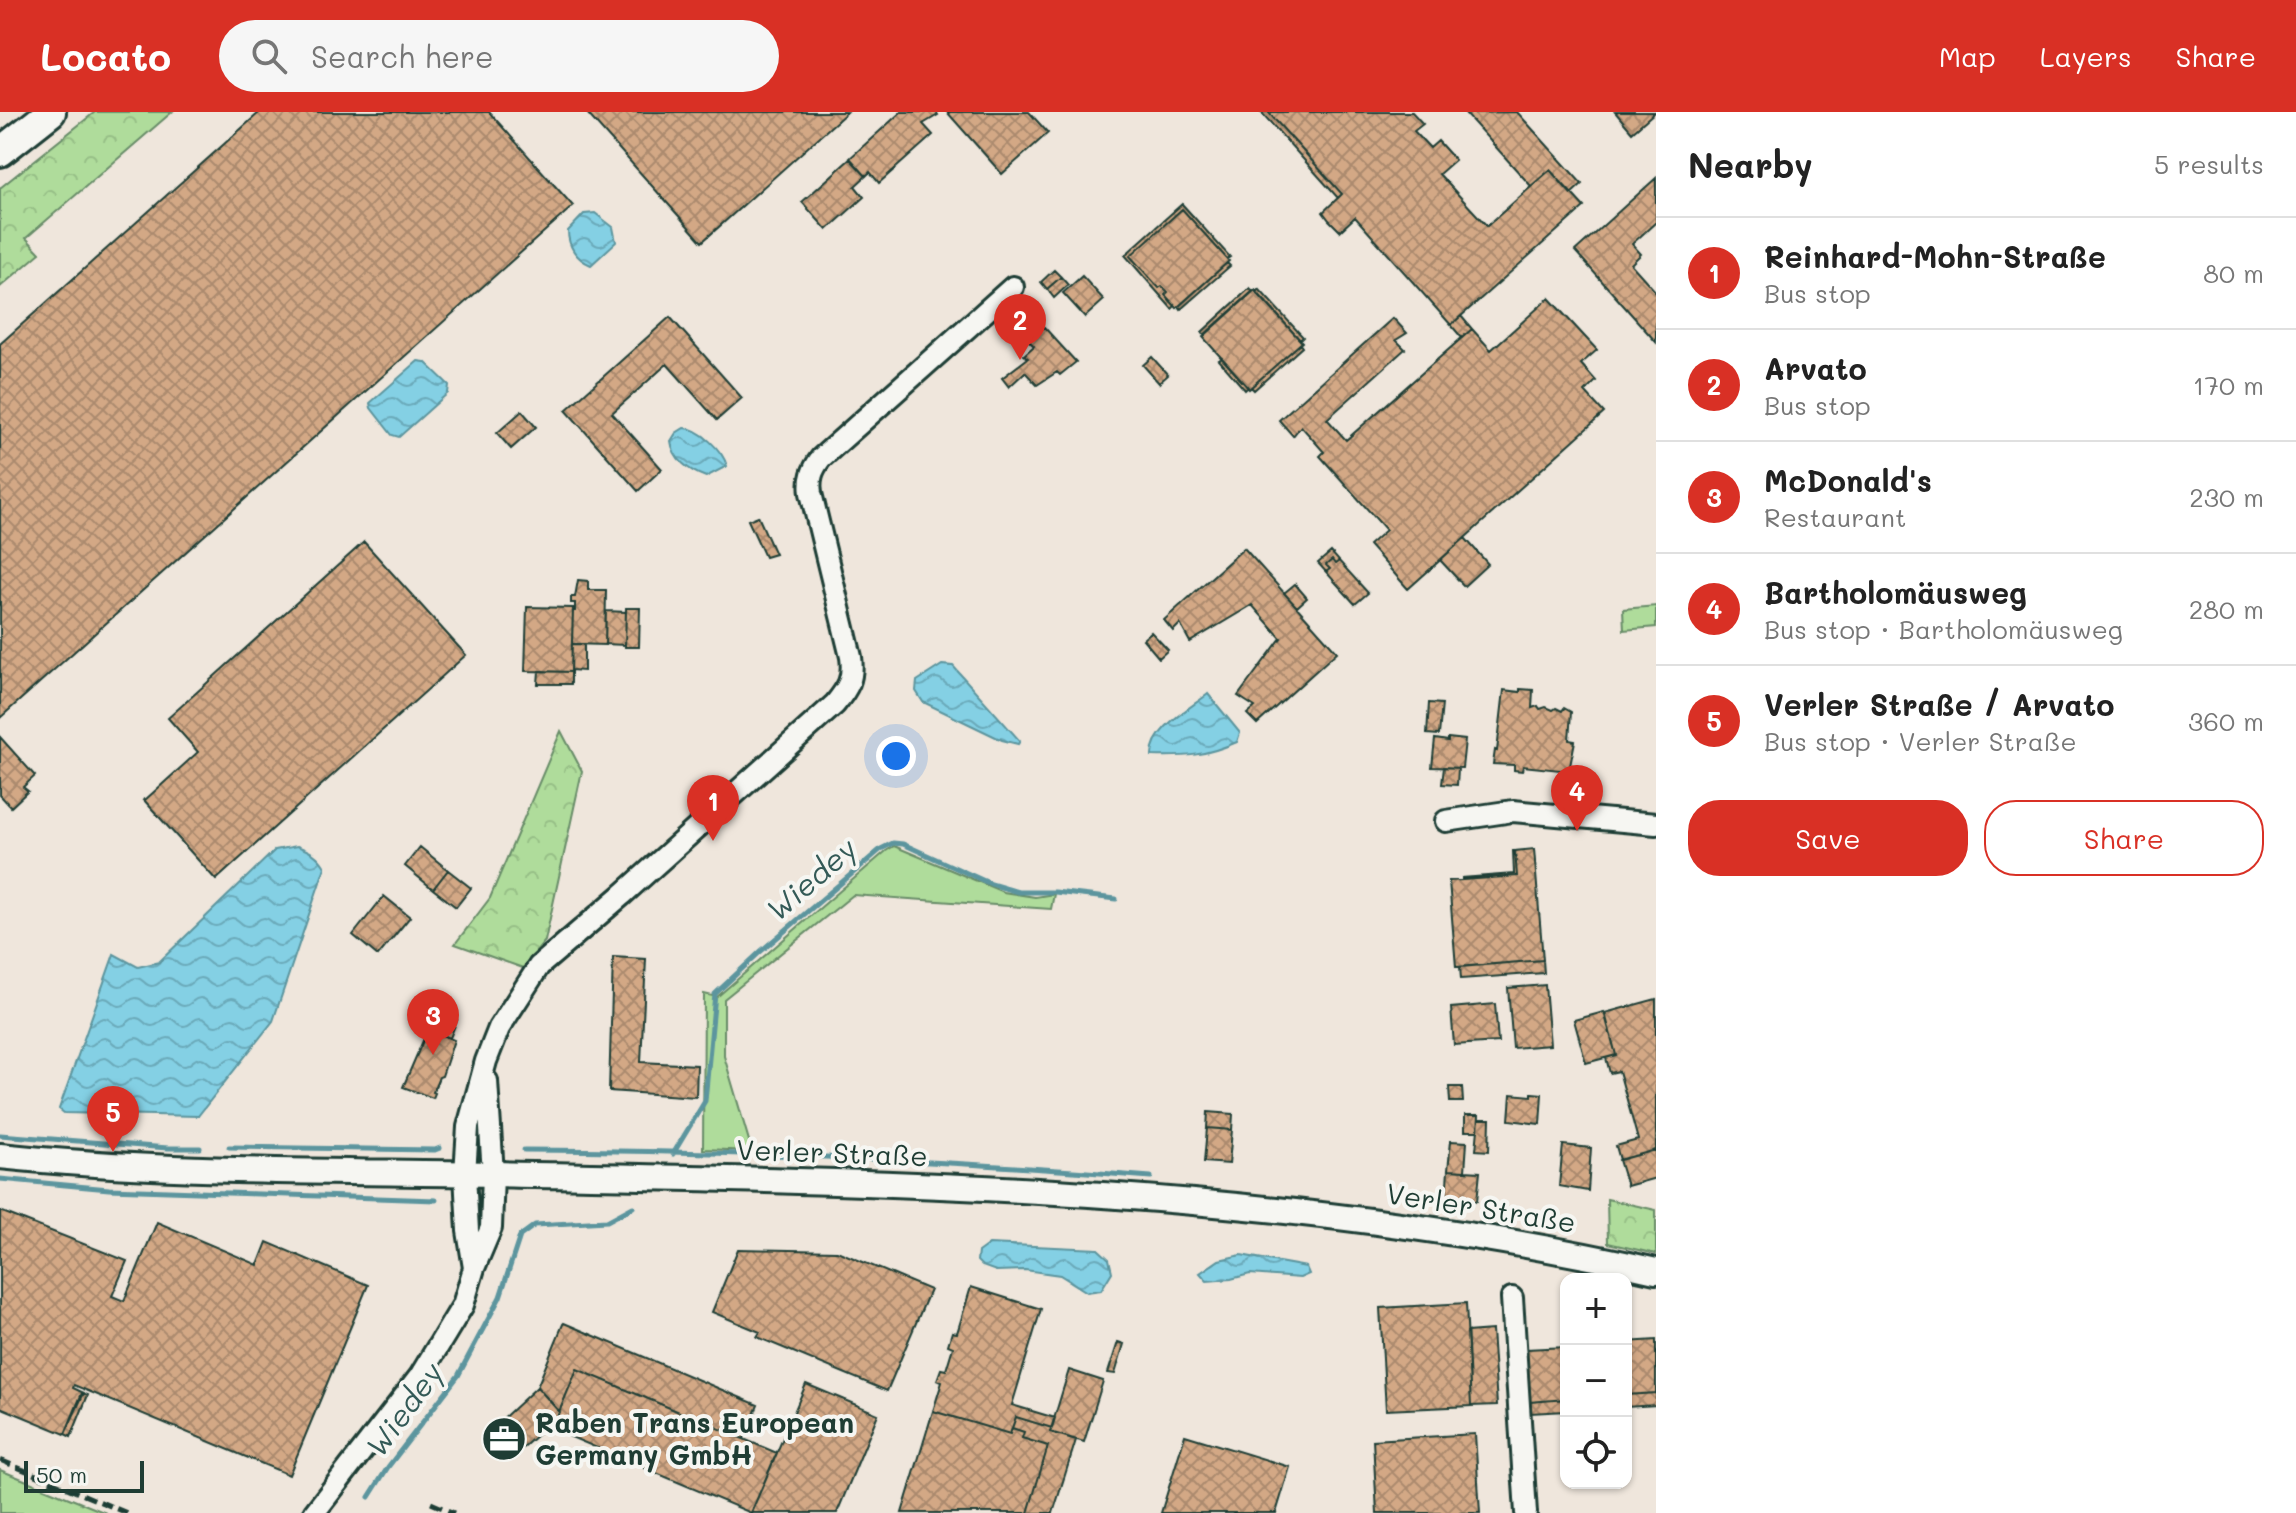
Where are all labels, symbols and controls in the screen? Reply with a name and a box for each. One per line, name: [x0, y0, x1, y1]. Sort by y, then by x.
search box: [219, 20, 779, 92]
text: Locato: [40, 31, 171, 81]
icon: search: [247, 34, 291, 78]
text: Search here: [311, 36, 494, 76]
text: Map: [1939, 38, 1996, 74]
text: Layers: [2040, 38, 2132, 74]
text: Share: [2176, 38, 2256, 74]
text: Nearby: [1688, 142, 1813, 187]
text: 5 results: [2154, 147, 2264, 181]
text: Reinhard-Mohn-Straße: [1764, 236, 2106, 276]
text: 1: [1708, 256, 1720, 290]
text: 80 m: [2203, 256, 2264, 290]
text: Bus stop: [1764, 276, 1871, 310]
pin: 2: [994, 294, 1046, 360]
text: Arvato: [1764, 348, 1867, 388]
text: 2: [1707, 368, 1721, 402]
text: 170 m: [2193, 368, 2264, 402]
text: Bus stop: [1764, 388, 1871, 422]
text: McDonald's: [1764, 460, 1932, 500]
text: 3: [1706, 480, 1722, 514]
text: 230 m: [2189, 480, 2264, 514]
text: Restaurant: [1764, 500, 1906, 534]
text: Bartholomäusweg: [1764, 572, 2027, 612]
text: 4: [1706, 592, 1722, 626]
text: 280 m: [2189, 592, 2264, 626]
text: Bus stop · Bartholomäusweg: [1764, 612, 2123, 646]
text: Verler Straße / Arvato: [1764, 684, 2115, 724]
text: 5: [1706, 704, 1722, 738]
text: 360 m: [2188, 704, 2264, 738]
text: Bus stop · Verler Straße: [1764, 724, 2077, 758]
your location: [876, 736, 916, 776]
pin: 4: [1551, 765, 1603, 831]
pin: 1: [687, 775, 739, 841]
button: Save: [1688, 800, 1968, 876]
button: Share: [1984, 800, 2264, 876]
water label: Wiedey: [757, 828, 865, 929]
pin: 3: [407, 989, 459, 1055]
pin: 5: [87, 1086, 139, 1152]
street label: Verler Straße: [736, 1131, 928, 1173]
street label: Verler Straße: [1384, 1174, 1579, 1240]
map controls: [1560, 1273, 1632, 1489]
button: +: [1560, 1273, 1632, 1345]
button: −: [1560, 1345, 1632, 1417]
water label: Wiedey: [356, 1353, 451, 1464]
place label: Raben Trans European Germany GmbH: [535, 1404, 854, 1473]
office icon: Raben Trans European Germany GmbH: [480, 1415, 528, 1463]
button: locate: [1560, 1417, 1632, 1489]
scale bar: [24, 1457, 144, 1493]
text: 50 m: [36, 1460, 87, 1489]

